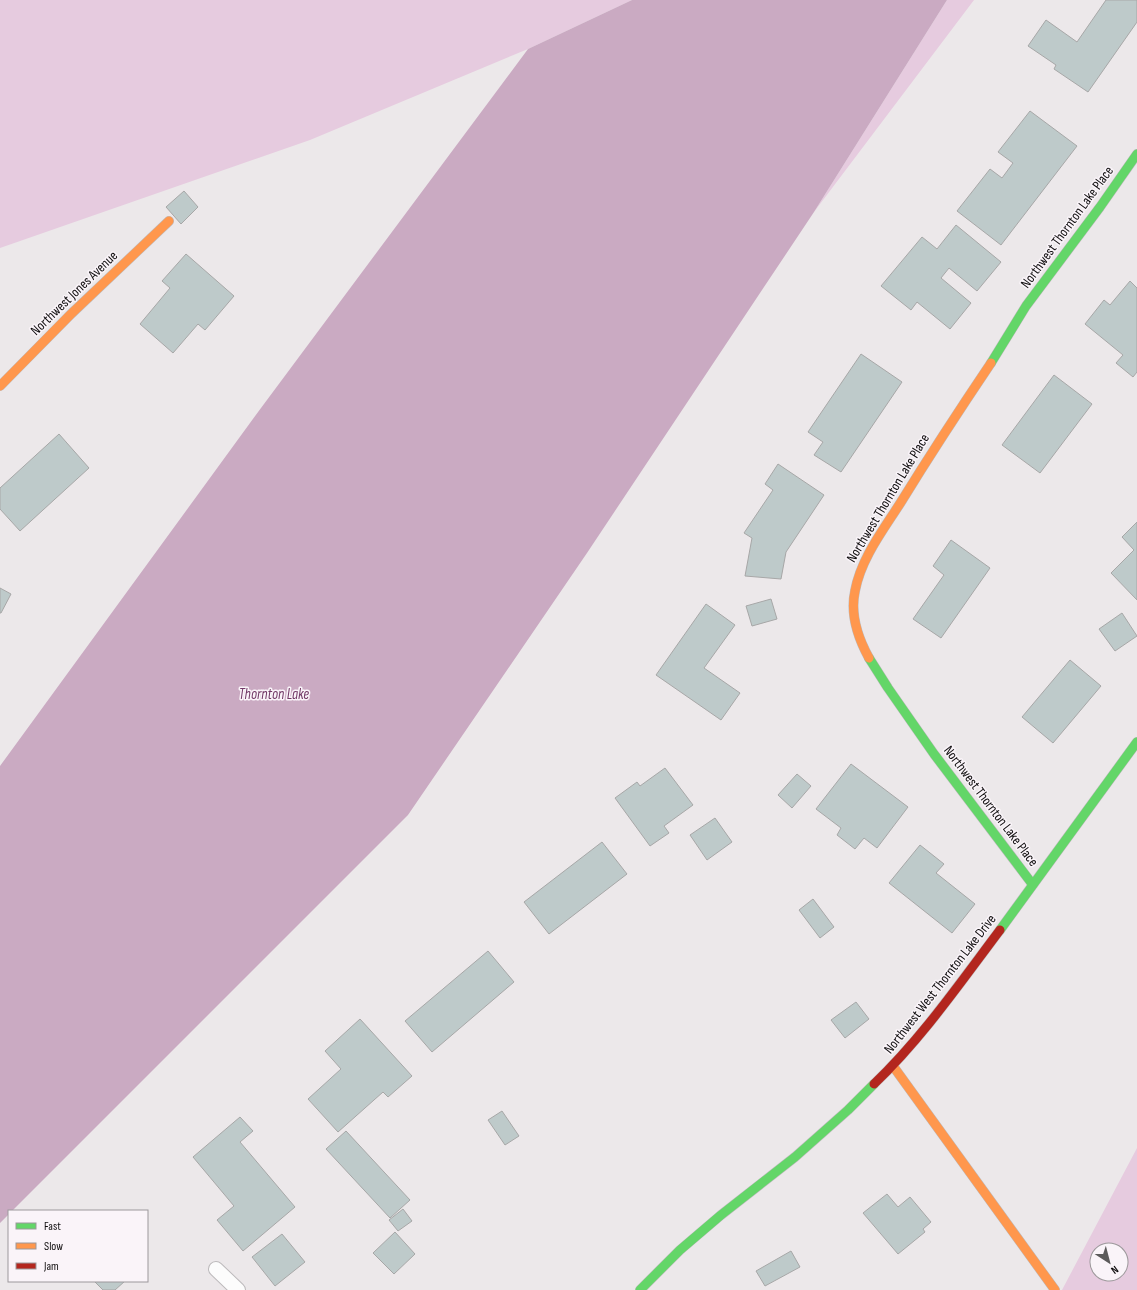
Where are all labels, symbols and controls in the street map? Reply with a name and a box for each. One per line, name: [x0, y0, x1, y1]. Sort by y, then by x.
street label: Northwest Thornton Lake Place: [1017, 163, 1117, 291]
street label: Northwest Jones Avenue: [27, 247, 121, 339]
street label: Northwest Thornton Lake Place: [843, 431, 933, 565]
water label: Thornton Lake: [239, 685, 309, 704]
street label: Northwest Thornton Lake Place: [940, 742, 1042, 870]
street label: Northwest West Thornton Lake Drive: [880, 911, 1000, 1057]
legend: [8, 1210, 148, 1282]
text: Fast: [44, 1219, 61, 1234]
text: Slow: [44, 1239, 63, 1254]
north arrow: [1089, 1242, 1129, 1282]
text: Jam: [43, 1259, 59, 1274]
text: N: [1108, 1263, 1121, 1277]

